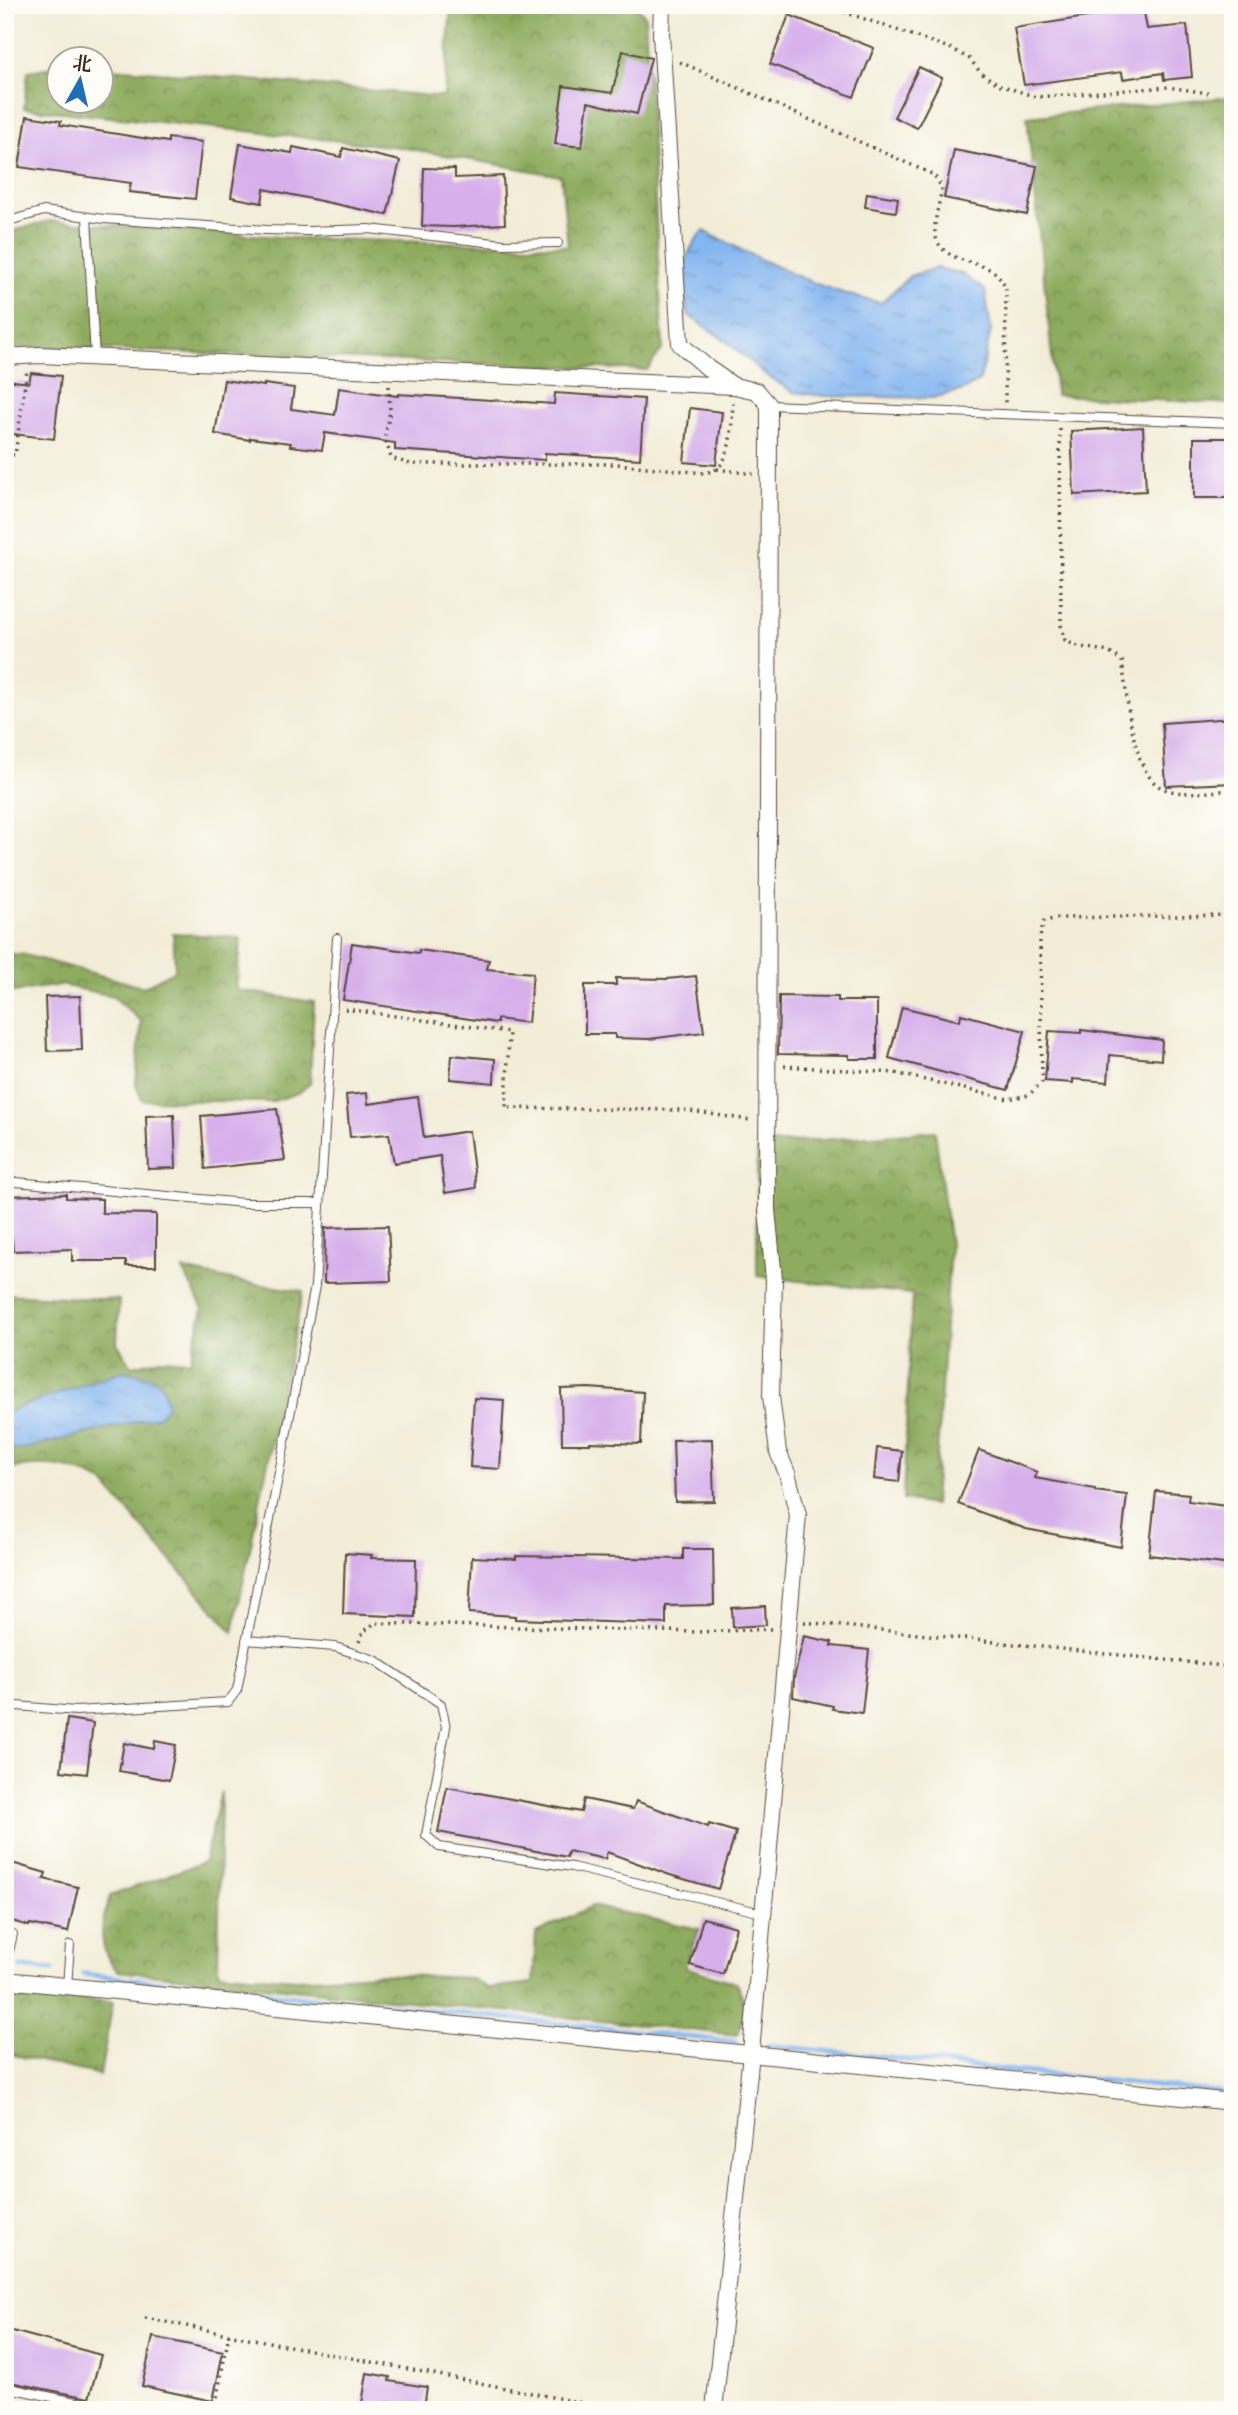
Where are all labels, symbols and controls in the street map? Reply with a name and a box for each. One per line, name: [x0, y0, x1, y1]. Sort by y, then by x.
north arrow: [46, 46, 116, 116]
text: 北: [71, 50, 93, 77]

